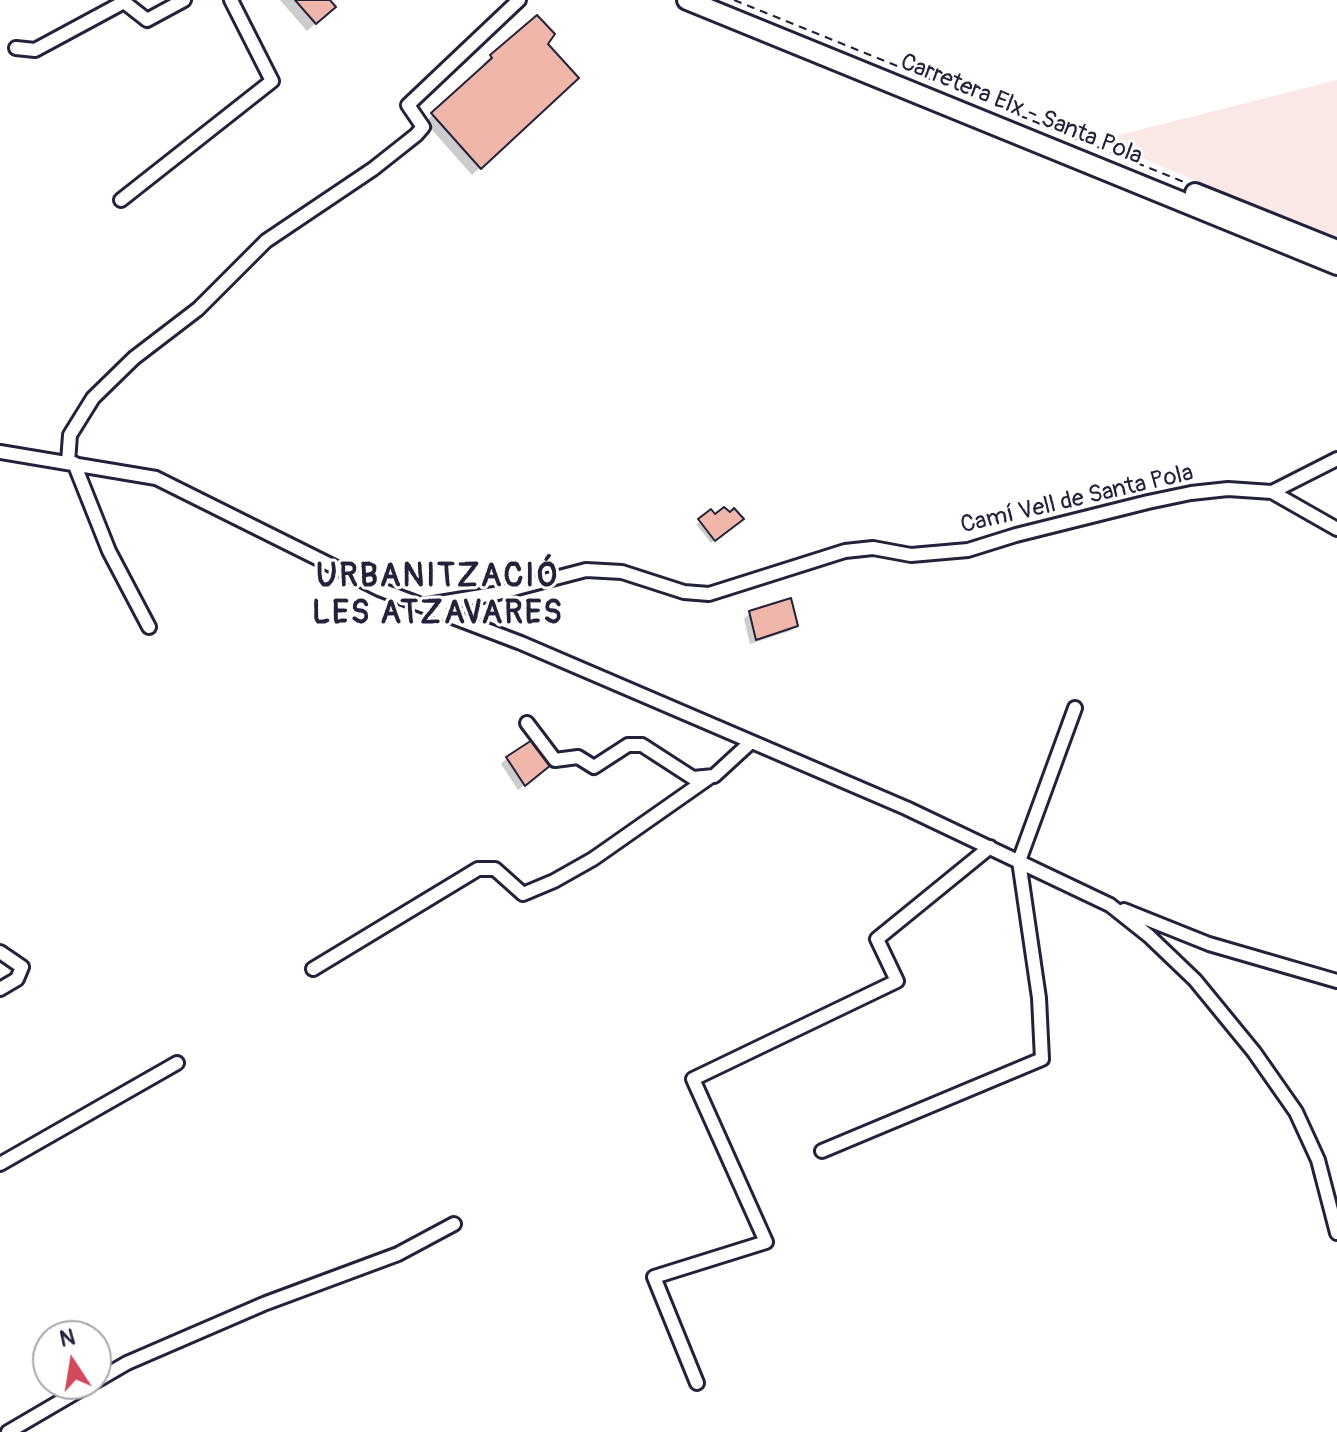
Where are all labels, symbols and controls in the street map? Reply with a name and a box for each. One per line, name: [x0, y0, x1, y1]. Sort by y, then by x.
street label: Carretera Elx - Santa Pola: [896, 48, 1146, 172]
street label: Camí Vell de Santa Pola: [958, 459, 1196, 541]
district label: URBANITZACIÓ LES ATZAVARES: [312, 559, 564, 634]
north arrow: [32, 1320, 112, 1400]
text: N: [57, 1323, 78, 1354]

